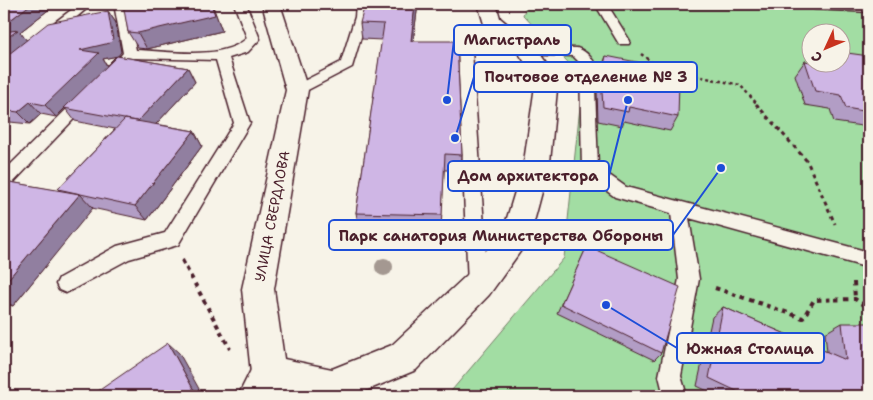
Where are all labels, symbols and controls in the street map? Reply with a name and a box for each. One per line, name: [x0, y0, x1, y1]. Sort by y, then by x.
north arrow: [800, 22, 850, 72]
callout: Магистраль: [454, 25, 571, 55]
text: Магистраль: [464, 30, 560, 50]
text: С: [807, 48, 826, 66]
callout: Почтовое отделение № 3: [474, 62, 697, 92]
text: Почтовое отделение № 3: [485, 67, 687, 87]
street label: УЛИЦА СВЕРДЛОВА: [250, 149, 294, 283]
callout: Дом архитектора: [448, 161, 609, 191]
text: Дом архитектора: [457, 166, 599, 186]
callout: Парк санатория Министерства Обороны: [329, 220, 673, 250]
text: Парк санатория Министерства Обороны: [339, 226, 663, 246]
callout: Южная Столица: [677, 333, 824, 363]
text: Южная Столица: [686, 339, 814, 359]

